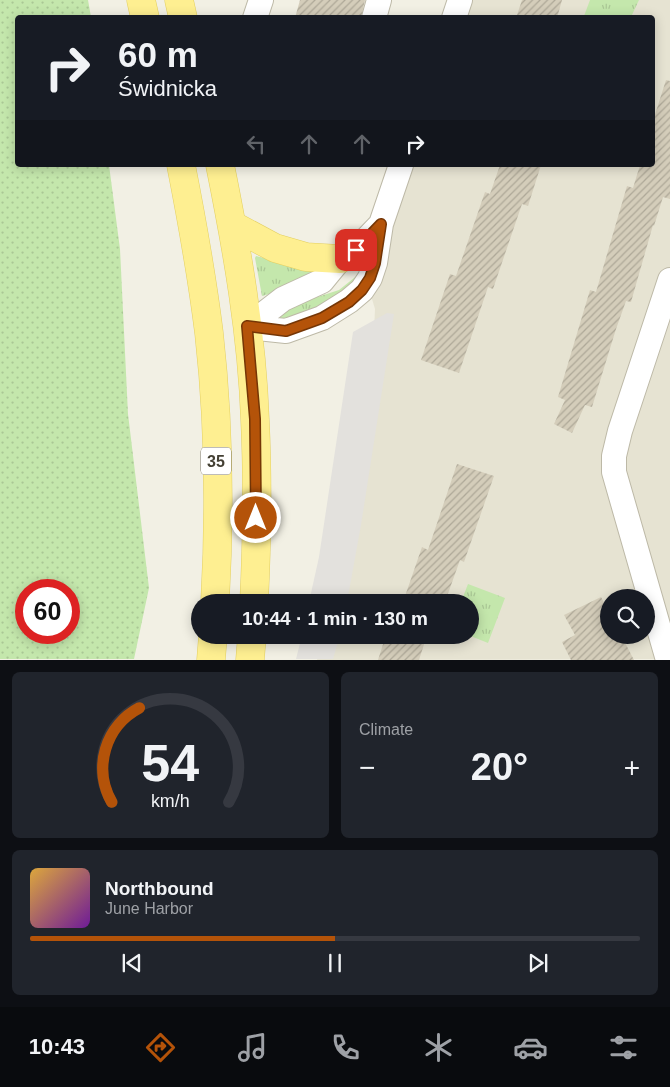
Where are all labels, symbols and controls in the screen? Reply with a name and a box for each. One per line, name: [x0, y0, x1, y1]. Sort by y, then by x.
icon: right: [35, 35, 100, 100]
text: 60 m: [118, 35, 198, 74]
text: Świdnicka: [118, 76, 217, 101]
icon: left: [242, 130, 270, 158]
icon: ahead: [295, 130, 323, 158]
icon: ahead: [348, 130, 376, 158]
icon: right: [401, 130, 429, 158]
pin: [335, 229, 377, 271]
icon: arrive: [342, 236, 370, 264]
road number: 35: [201, 448, 231, 474]
position arrow: [229, 491, 281, 543]
speed limit sign: 60: [15, 579, 80, 644]
map controls: [600, 589, 655, 644]
button: search: [600, 589, 655, 644]
text: 10:44 · 1 min · 130 m: [242, 608, 428, 629]
text: Climate: [359, 721, 413, 738]
text: 54: [142, 734, 199, 792]
text: 20°: [471, 746, 528, 788]
text: −: [359, 752, 375, 783]
text: +: [624, 752, 640, 783]
text: km/h: [151, 791, 190, 811]
text: Northbound: [105, 878, 214, 899]
text: June Harbor: [105, 900, 193, 917]
icon: previous: [118, 949, 146, 977]
icon: pause: [321, 949, 349, 977]
icon: next: [524, 949, 552, 977]
icon: directions: [143, 1030, 178, 1065]
icon: music: [235, 1030, 270, 1065]
icon: phone: [328, 1030, 363, 1065]
icon: climate: [421, 1030, 456, 1065]
icon: car: [513, 1030, 548, 1065]
icon: filters: [606, 1030, 641, 1065]
text: 10:43: [29, 1034, 85, 1059]

